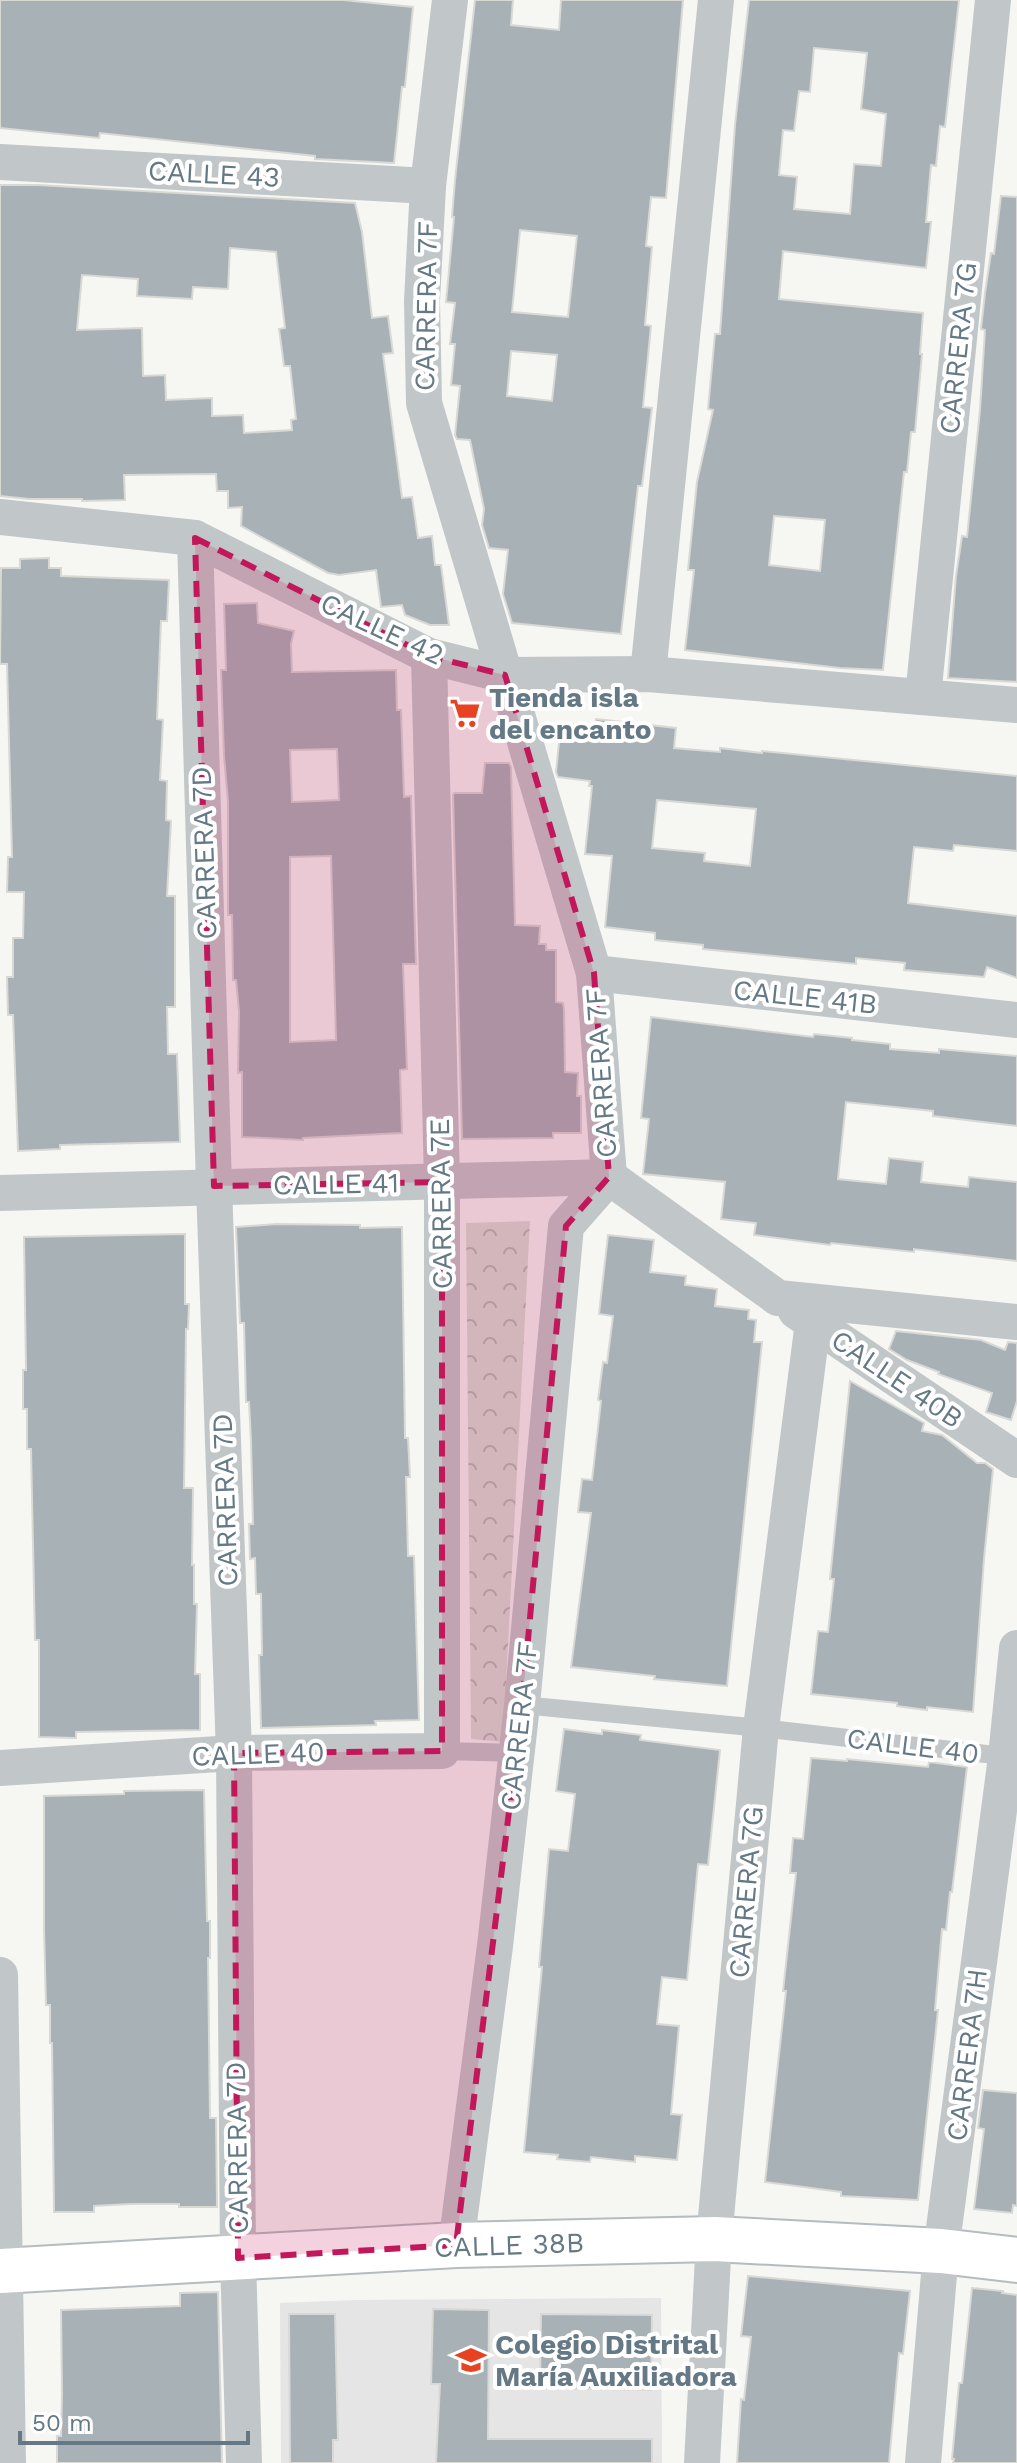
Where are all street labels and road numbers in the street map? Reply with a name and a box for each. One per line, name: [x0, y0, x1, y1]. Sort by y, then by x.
street label: CALLE 43: [147, 154, 281, 194]
street label: CARRERA 7F: [408, 221, 444, 391]
street label: CARRERA 7G: [933, 260, 983, 436]
street label: CALLE 42: [315, 586, 449, 672]
street label: CARRERA 7D: [184, 766, 224, 940]
street label: CALLE 41B: [731, 973, 879, 1021]
street label: CARRERA 7F: [579, 987, 623, 1159]
street label: CARRERA 7E: [423, 1118, 459, 1290]
street label: CALLE 41: [273, 1166, 399, 1202]
street label: CALLE 40B: [825, 1323, 969, 1435]
street label: CARRERA 7D: [205, 1413, 245, 1587]
street label: CARRERA 7F: [494, 1640, 544, 1812]
street label: CALLE 40: [845, 1722, 981, 1770]
street label: CALLE 40: [191, 1735, 325, 1773]
street label: CARRERA 7G: [722, 1804, 770, 1980]
street label: CARRERA 7H: [940, 1967, 994, 2143]
street label: CARRERA 7D: [219, 2061, 255, 2235]
street label: CALLE 38B: [433, 2226, 585, 2264]

